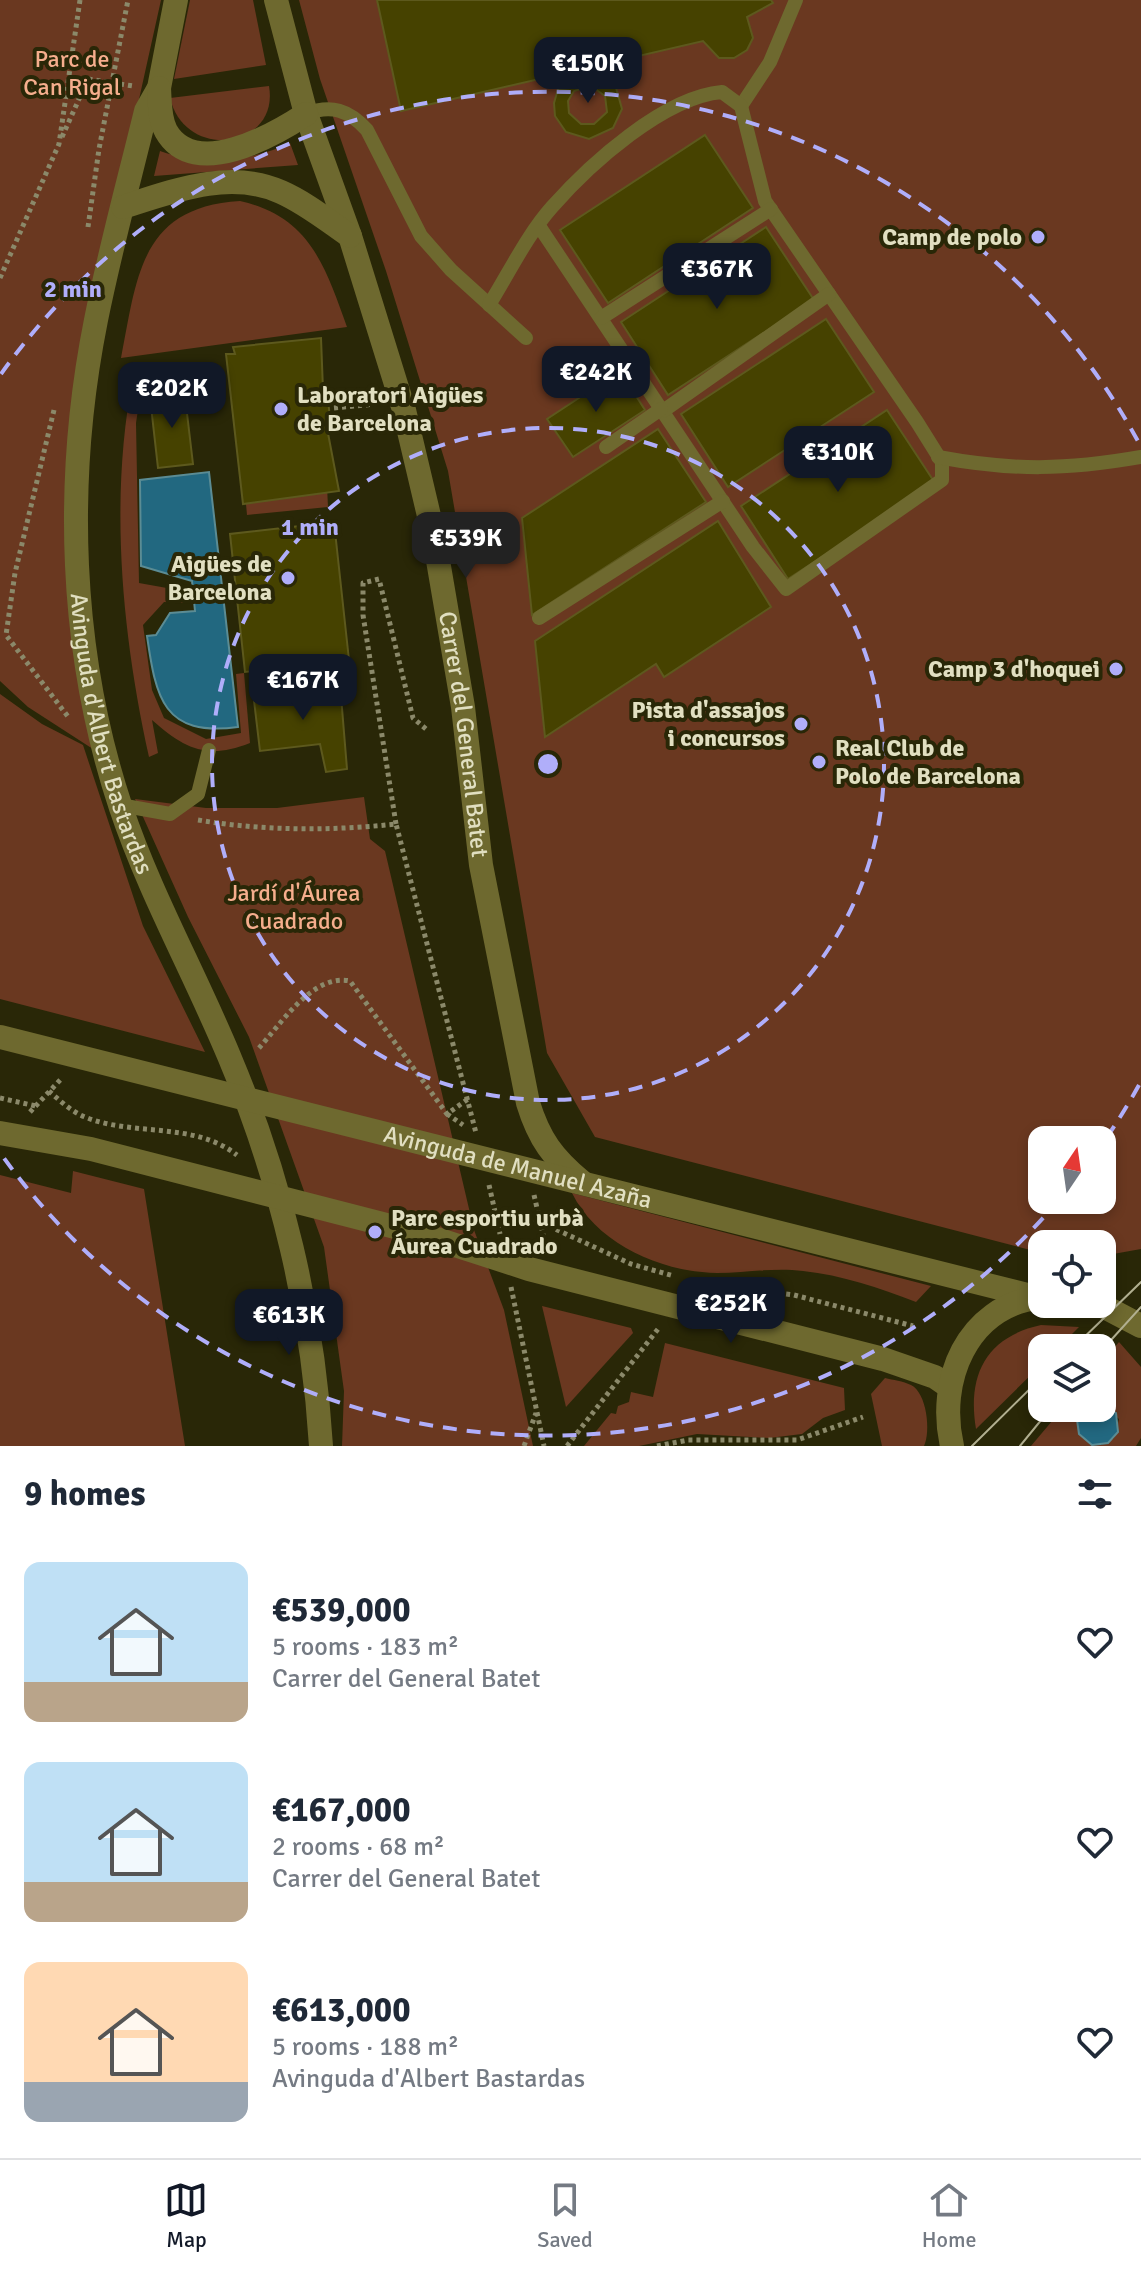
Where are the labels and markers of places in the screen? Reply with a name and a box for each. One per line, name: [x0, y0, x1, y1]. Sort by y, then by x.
pin: €150K: [532, 37, 644, 105]
place label: Camp de polo: [882, 222, 1022, 252]
marker: Camp de polo: [1029, 228, 1047, 246]
pin: €367K: [661, 243, 773, 311]
pin: €242K: [540, 346, 652, 414]
pin: €202K: [116, 362, 228, 430]
place label: Laboratori Aigües de Barcelona: [297, 380, 484, 438]
marker: Laboratori Aigües de Barcelona: [272, 400, 290, 418]
pin: €310K: [782, 426, 894, 494]
pin: €539K: [410, 512, 522, 580]
place label: Aigües de Barcelona: [167, 549, 272, 607]
marker: Aigües de Barcelona: [279, 569, 297, 587]
pin: €167K: [247, 654, 359, 722]
place label: Camp 3 d'hoquei: [928, 654, 1100, 684]
marker: Camp 3 d'hoquei: [1107, 660, 1125, 678]
place label: Pista d'assajos i concursos: [632, 695, 785, 753]
marker: Pista d'assajos i concursos: [792, 715, 810, 733]
place label: Real Club de Polo de Barcelona: [835, 733, 1021, 791]
centre of rings: [534, 750, 562, 778]
marker: Real Club de Polo de Barcelona: [810, 753, 828, 771]
place label: Parc esportiu urbà Áurea Cuadrado: [391, 1203, 584, 1261]
marker: Parc esportiu urbà Áurea Cuadrado: [366, 1223, 384, 1241]
pin: €252K: [675, 1277, 787, 1345]
pin: €613K: [233, 1289, 345, 1357]

